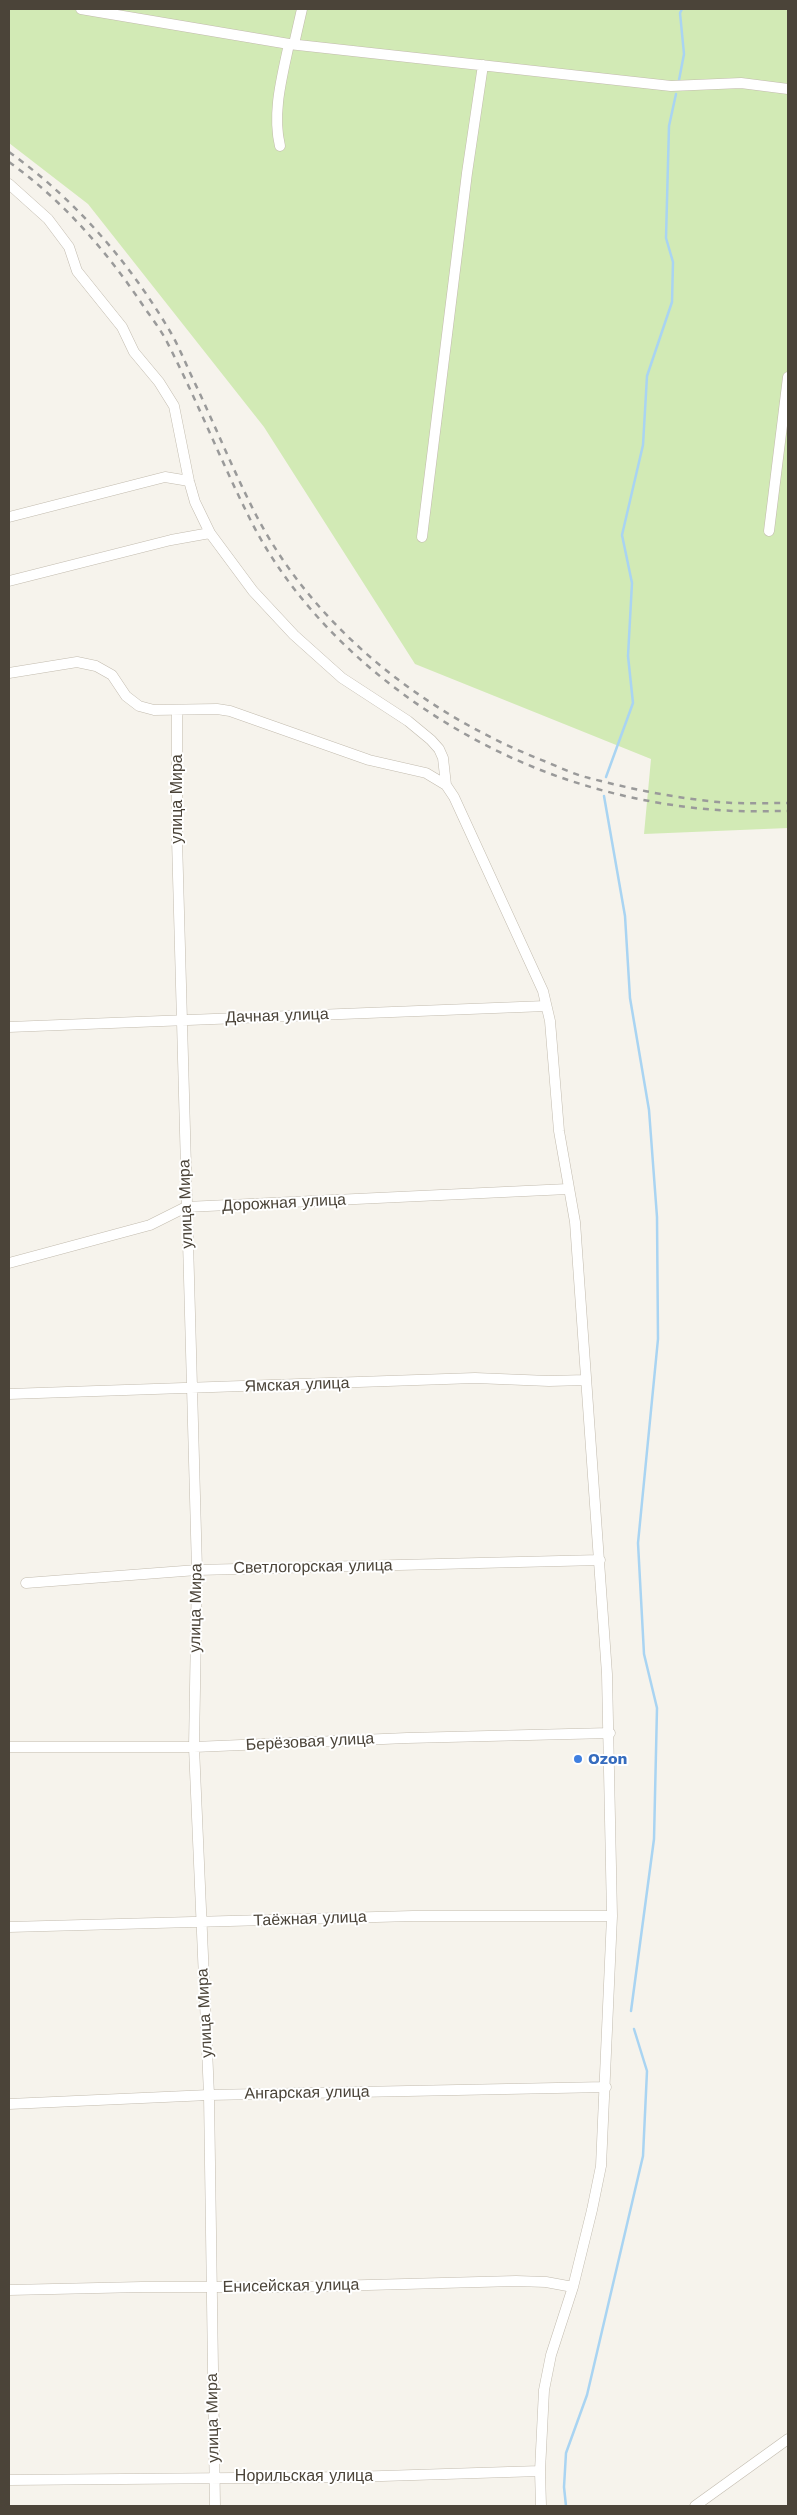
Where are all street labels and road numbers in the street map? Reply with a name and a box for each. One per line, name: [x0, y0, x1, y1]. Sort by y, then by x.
street label: улица Мира: [167, 754, 187, 844]
street label: Дачная улица: [225, 1005, 329, 1027]
street label: улица Мира: [175, 1159, 197, 1249]
street label: Дорожная улица: [222, 1190, 346, 1216]
street label: Ямская улица: [244, 1374, 350, 1396]
street label: Светлогорская улица: [233, 1556, 393, 1578]
street label: улица Мира: [186, 1563, 206, 1653]
street label: Берёзовая улица: [245, 1729, 375, 1755]
street label: Таёжная улица: [253, 1907, 367, 1931]
street label: улица Мира: [193, 1968, 217, 2058]
street label: Ангарская улица: [244, 2082, 370, 2104]
street label: Енисейская улица: [223, 2275, 359, 2297]
street label: улица Мира: [203, 2373, 223, 2463]
street label: Норильская улица: [235, 2466, 373, 2486]

